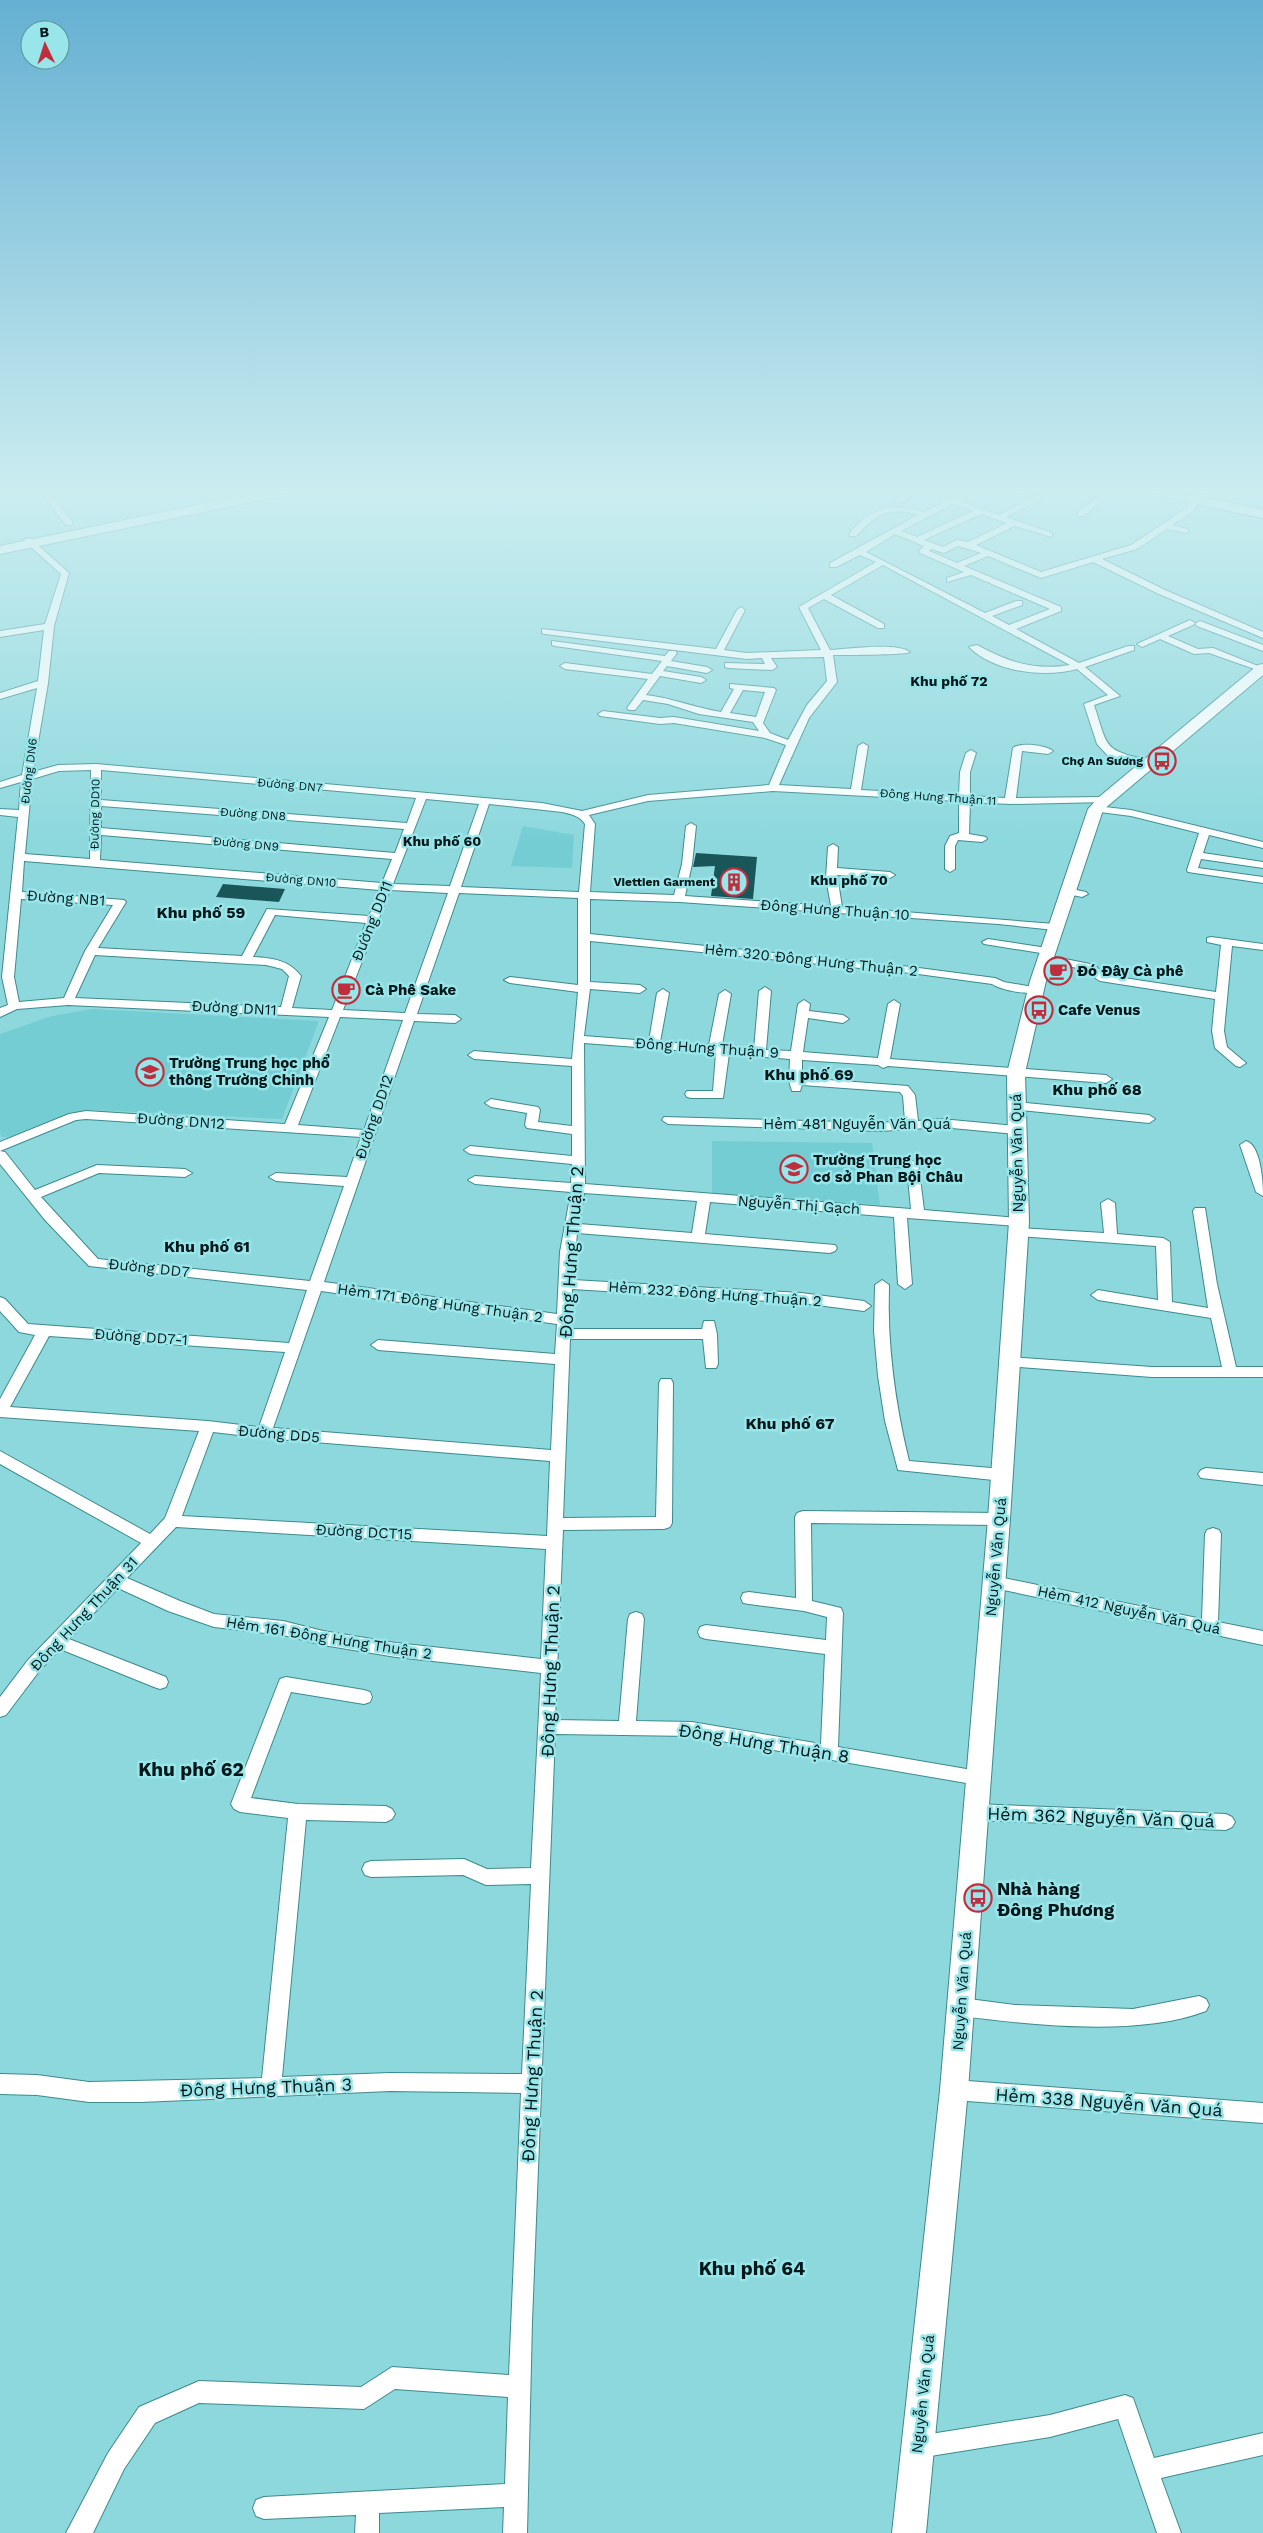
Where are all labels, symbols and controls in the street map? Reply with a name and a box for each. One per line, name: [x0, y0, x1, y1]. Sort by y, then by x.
north arrow: [20, 20, 70, 70]
text: B: [39, 24, 50, 40]
district label: Khu phố 72: [910, 673, 988, 689]
street label: Đường DN6: [18, 737, 40, 805]
bus stop icon: Chợ An Sương: [1147, 746, 1177, 776]
place label: Chợ An Sương: [1061, 754, 1143, 768]
street label: Đường DN7: [257, 775, 324, 795]
street label: Đường DD10: [87, 778, 103, 850]
street label: Đông Hưng Thuận 11: [879, 786, 997, 808]
street label: Đường DN8: [219, 805, 287, 823]
district label: Khu phố 60: [403, 833, 481, 849]
street label: Đường DN9: [212, 834, 280, 854]
building icon: Viettien Garment: [719, 867, 749, 897]
street label: Đường DN10: [265, 870, 337, 890]
district label: Khu phố 70: [810, 872, 888, 888]
place label: Viettien Garment: [613, 875, 716, 889]
street label: Đường DD11: [348, 878, 396, 964]
street label: Đường NB1: [26, 886, 106, 910]
street label: Đông Hưng Thuận 10: [760, 896, 910, 924]
district label: Khu phố 59: [157, 903, 246, 922]
street label: Hẻm 320 Đông Hưng Thuận 2: [703, 940, 919, 980]
cafe icon: Đó Đây Cà phê: [1043, 956, 1073, 986]
place label: Đó Đây Cà phê: [1077, 962, 1184, 980]
cafe icon: Cà Phê Sake: [331, 975, 361, 1005]
place label: Cà Phê Sake: [365, 981, 457, 999]
bus stop icon: Cafe Venus: [1024, 995, 1054, 1025]
street label: Đường DN11: [191, 997, 277, 1019]
place label: Cafe Venus: [1058, 1001, 1140, 1019]
street label: Đông Hưng Thuận 9: [635, 1034, 779, 1062]
place label: Trường Trung học phổ thông Trường Chinh: [169, 1053, 330, 1089]
school or university icon: Trường Trung học phổ thông Trường Chinh: [135, 1057, 165, 1087]
district label: Khu phố 69: [764, 1065, 854, 1084]
street label: Đường DD12: [351, 1073, 397, 1161]
district label: Khu phố 68: [1052, 1080, 1142, 1099]
street label: Nguyễn Văn Quá: [1006, 1093, 1027, 1213]
street label: Đường DN12: [136, 1109, 226, 1133]
street label: Hẻm 481 Nguyễn Văn Quá: [763, 1114, 951, 1133]
place label: Trường Trung học cơ sở Phan Bội Châu: [813, 1151, 963, 1186]
school or university icon: Trường Trung học cơ sở Phan Bội Châu: [779, 1154, 809, 1184]
street label: Đông Hưng Thuận 2: [555, 1165, 587, 1339]
street label: Nguyễn Thị Gạch: [737, 1191, 861, 1218]
district label: Khu phố 61: [164, 1237, 250, 1256]
street label: Đường DD7: [108, 1255, 190, 1281]
street label: Hẻm 232 Đông Hưng Thuận 2: [608, 1278, 822, 1310]
street label: Hẻm 171 Đông Hưng Thuận 2: [336, 1280, 544, 1326]
street label: Đường DD7-1: [94, 1325, 188, 1349]
district label: Khu phố 67: [746, 1414, 835, 1433]
street label: Đường DD5: [237, 1421, 321, 1447]
street label: Nguyễn Văn Quá: [981, 1496, 1010, 1617]
street label: Đường DCT15: [315, 1520, 413, 1544]
street label: Đông Hưng Thuận 31: [26, 1553, 142, 1675]
street label: Hẻm 412 Nguyễn Văn Quá: [1036, 1581, 1223, 1638]
street label: Đông Hưng Thuận 2: [537, 1585, 563, 1757]
street label: Hẻm 161 Đông Hưng Thuận 2: [225, 1613, 433, 1663]
street label: Đông Hưng Thuận 8: [677, 1719, 851, 1767]
district label: Khu phố 62: [138, 1758, 244, 1781]
street label: Hẻm 362 Nguyễn Văn Quá: [987, 1803, 1215, 1831]
place label: Nhà hàng Đông Phương: [997, 1878, 1115, 1920]
bus stop icon: Nhà hàng Đông Phương: [963, 1883, 993, 1913]
street label: Nguyễn Văn Quá: [948, 1930, 975, 2051]
street label: Đông Hưng Thuận 2: [517, 1989, 547, 2163]
street label: Đông Hưng Thuận 3: [180, 2074, 352, 2100]
street label: Hẻm 338 Nguyễn Văn Quá: [995, 2084, 1223, 2120]
district label: Khu phố 64: [699, 2257, 805, 2280]
street label: Nguyễn Văn Quá: [907, 2333, 938, 2454]

